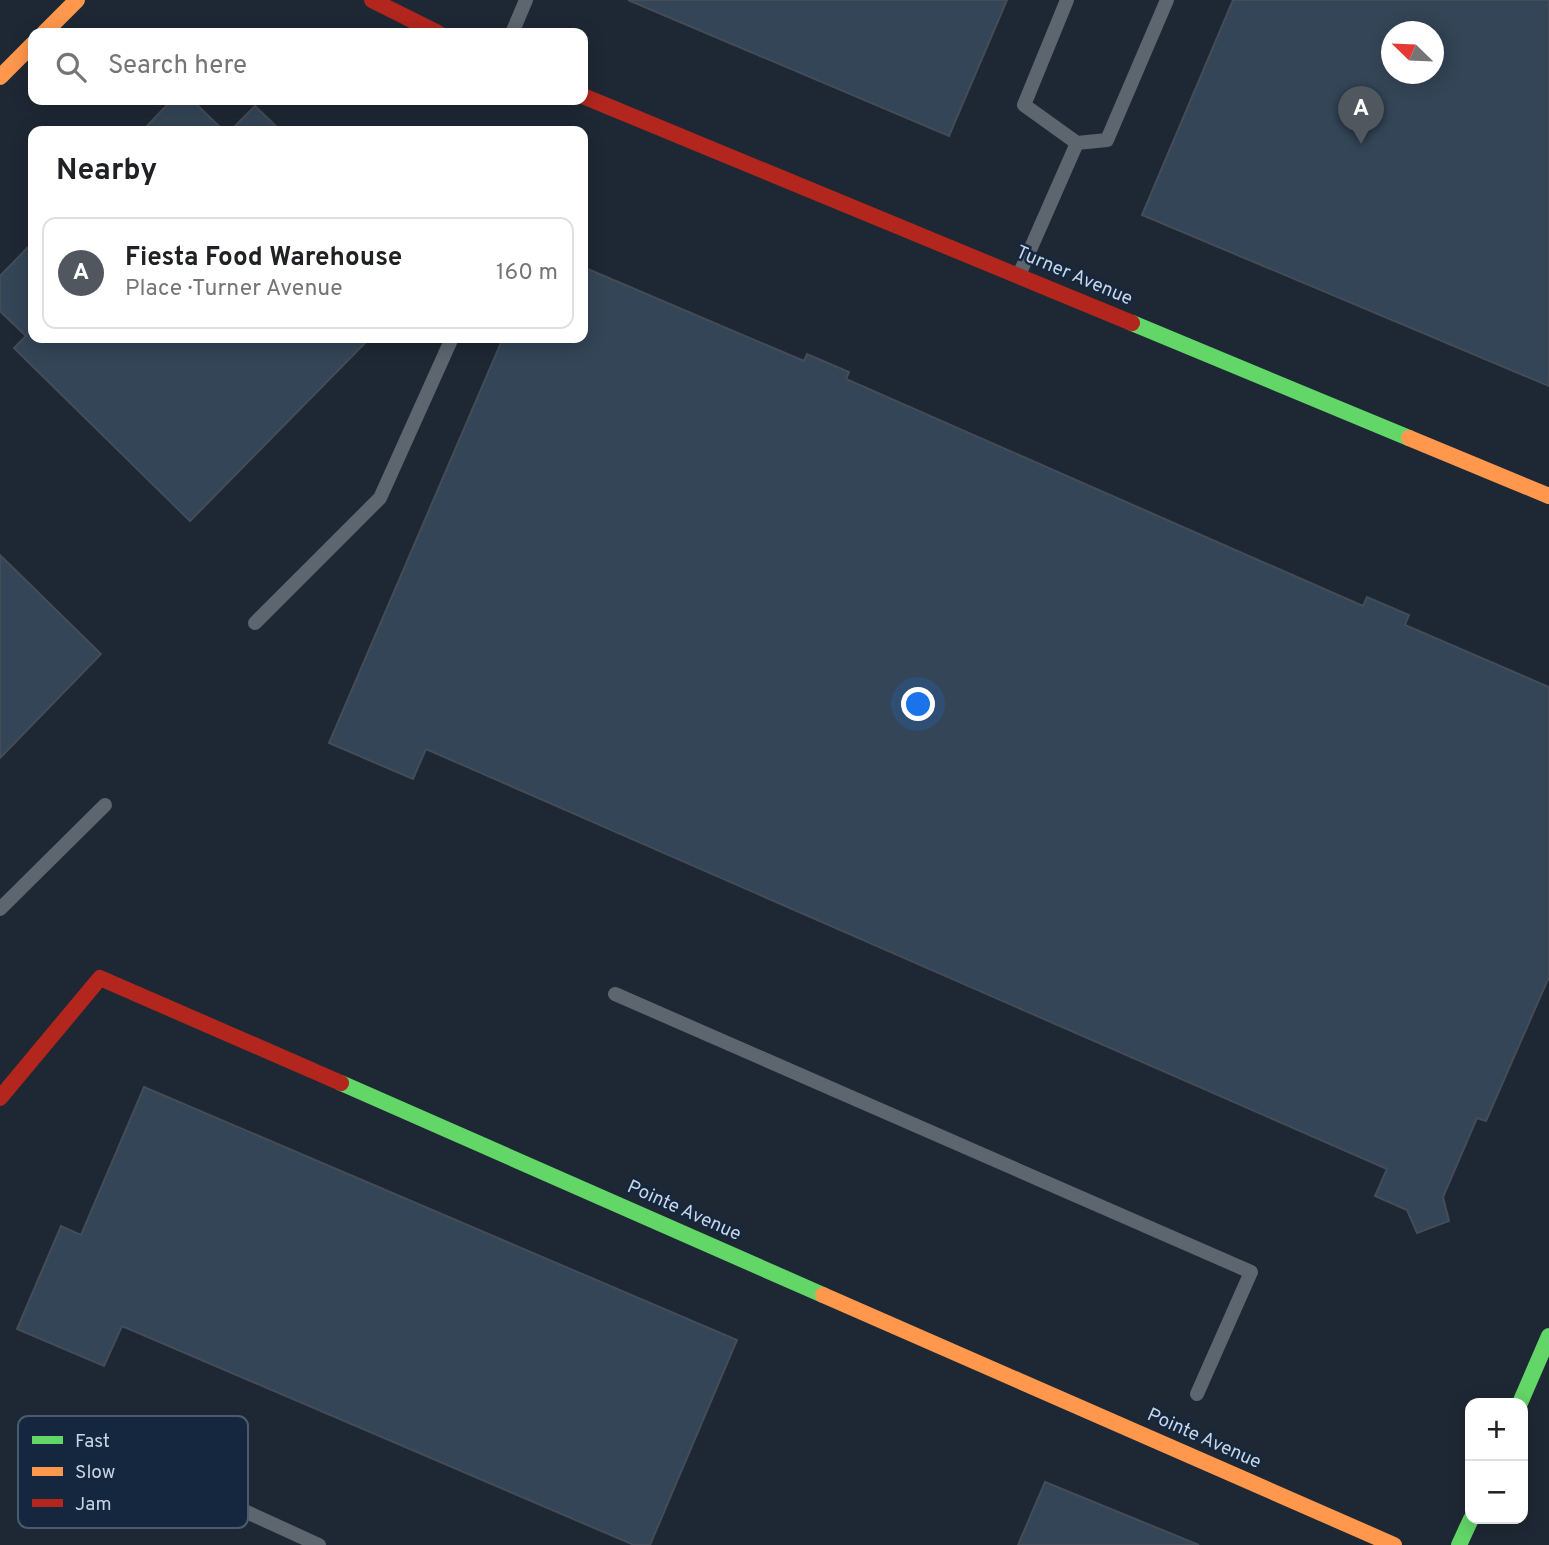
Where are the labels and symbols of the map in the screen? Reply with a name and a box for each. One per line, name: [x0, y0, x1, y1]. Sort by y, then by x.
north arrow: [1381, 21, 1444, 84]
pin: A: [1338, 86, 1384, 144]
street label: Turner Avenue: [1012, 241, 1136, 311]
your location: [901, 687, 935, 721]
street label: Pointe Avenue: [623, 1175, 745, 1247]
street label: Pointe Avenue: [1143, 1403, 1265, 1475]
legend: [18, 1416, 248, 1528]
text: Fast: [75, 1430, 110, 1454]
text: Slow: [75, 1461, 115, 1485]
text: Jam: [75, 1493, 112, 1517]

